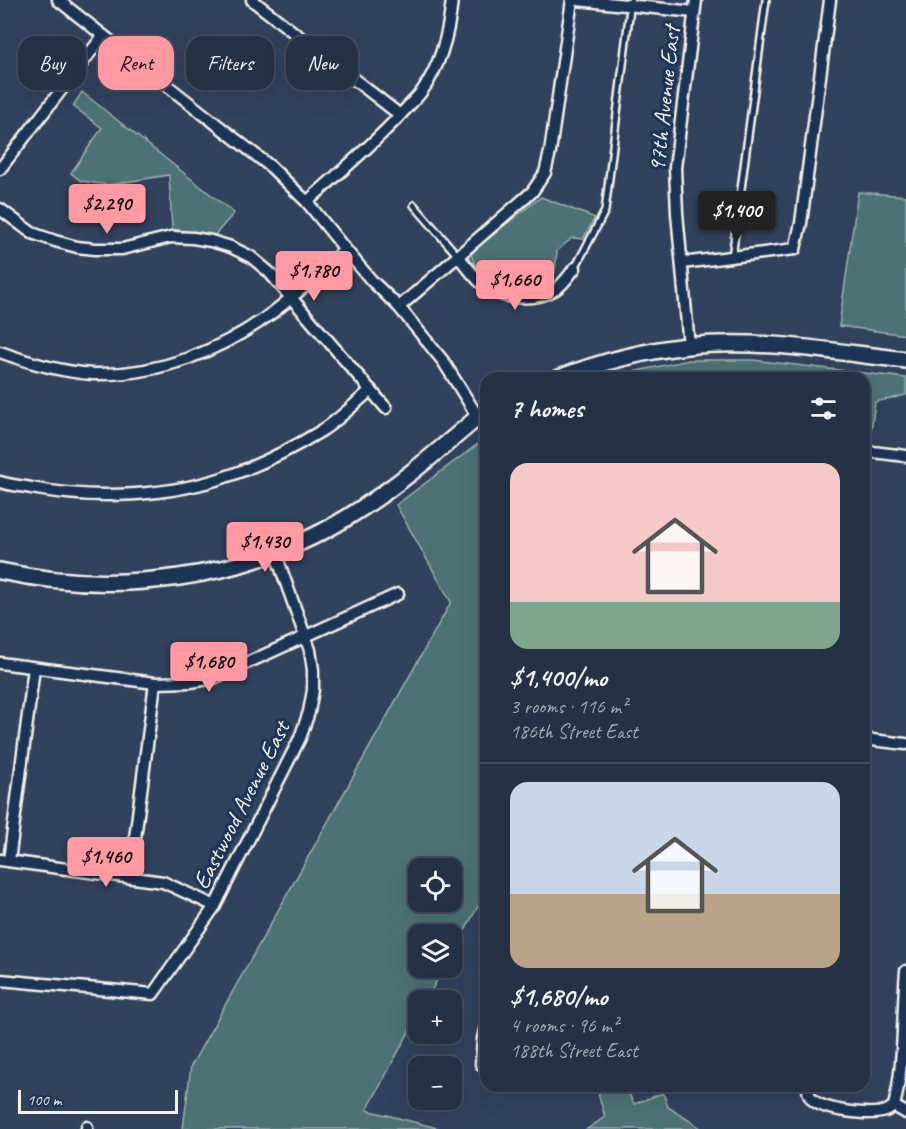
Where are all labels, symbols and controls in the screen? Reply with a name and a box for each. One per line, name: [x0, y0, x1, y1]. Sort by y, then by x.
street label: 97th Avenue East: [641, 21, 687, 173]
chip: Buy: [18, 36, 86, 90]
chip: Rent: [98, 36, 174, 90]
chip: Filters: [186, 36, 274, 90]
chip: New: [286, 36, 358, 90]
pin: $2,290: [58, 184, 156, 235]
text: $2,290: [83, 191, 131, 216]
pin: $1,400: [688, 191, 786, 242]
text: $1,400: [713, 198, 761, 223]
pin: $1,780: [265, 251, 363, 302]
text: $1,780: [290, 258, 338, 283]
pin: $1,660: [466, 260, 564, 311]
text: $1,660: [490, 267, 540, 292]
text: 7 homes: [510, 392, 583, 425]
icon: filters: [807, 392, 840, 425]
icon: home: [621, 502, 729, 610]
pin: $1,430: [216, 522, 314, 573]
text: $1,430: [241, 529, 289, 554]
pin: $1,680: [160, 642, 258, 693]
text: $1,680: [184, 649, 234, 674]
text: $1,400/mo: [510, 661, 607, 694]
text: 3 rooms · 116 m²: [510, 694, 627, 719]
street label: Eastwood Avenue East: [186, 714, 297, 894]
text: 186th Street East: [510, 719, 638, 744]
icon: home: [621, 821, 729, 929]
pin: $1,460: [57, 837, 155, 888]
text: $1,460: [81, 844, 131, 869]
map controls: [408, 858, 462, 1110]
button: locate: [408, 858, 462, 912]
button: layers: [408, 924, 462, 978]
text: $1,680/mo: [510, 980, 608, 1013]
button: +: [408, 990, 462, 1044]
text: 4 rooms · 96 m²: [510, 1013, 618, 1038]
text: 188th Street East: [510, 1038, 638, 1063]
button: −: [408, 1056, 462, 1110]
scale bar: [18, 1087, 178, 1114]
text: 100 m: [27, 1090, 61, 1110]

